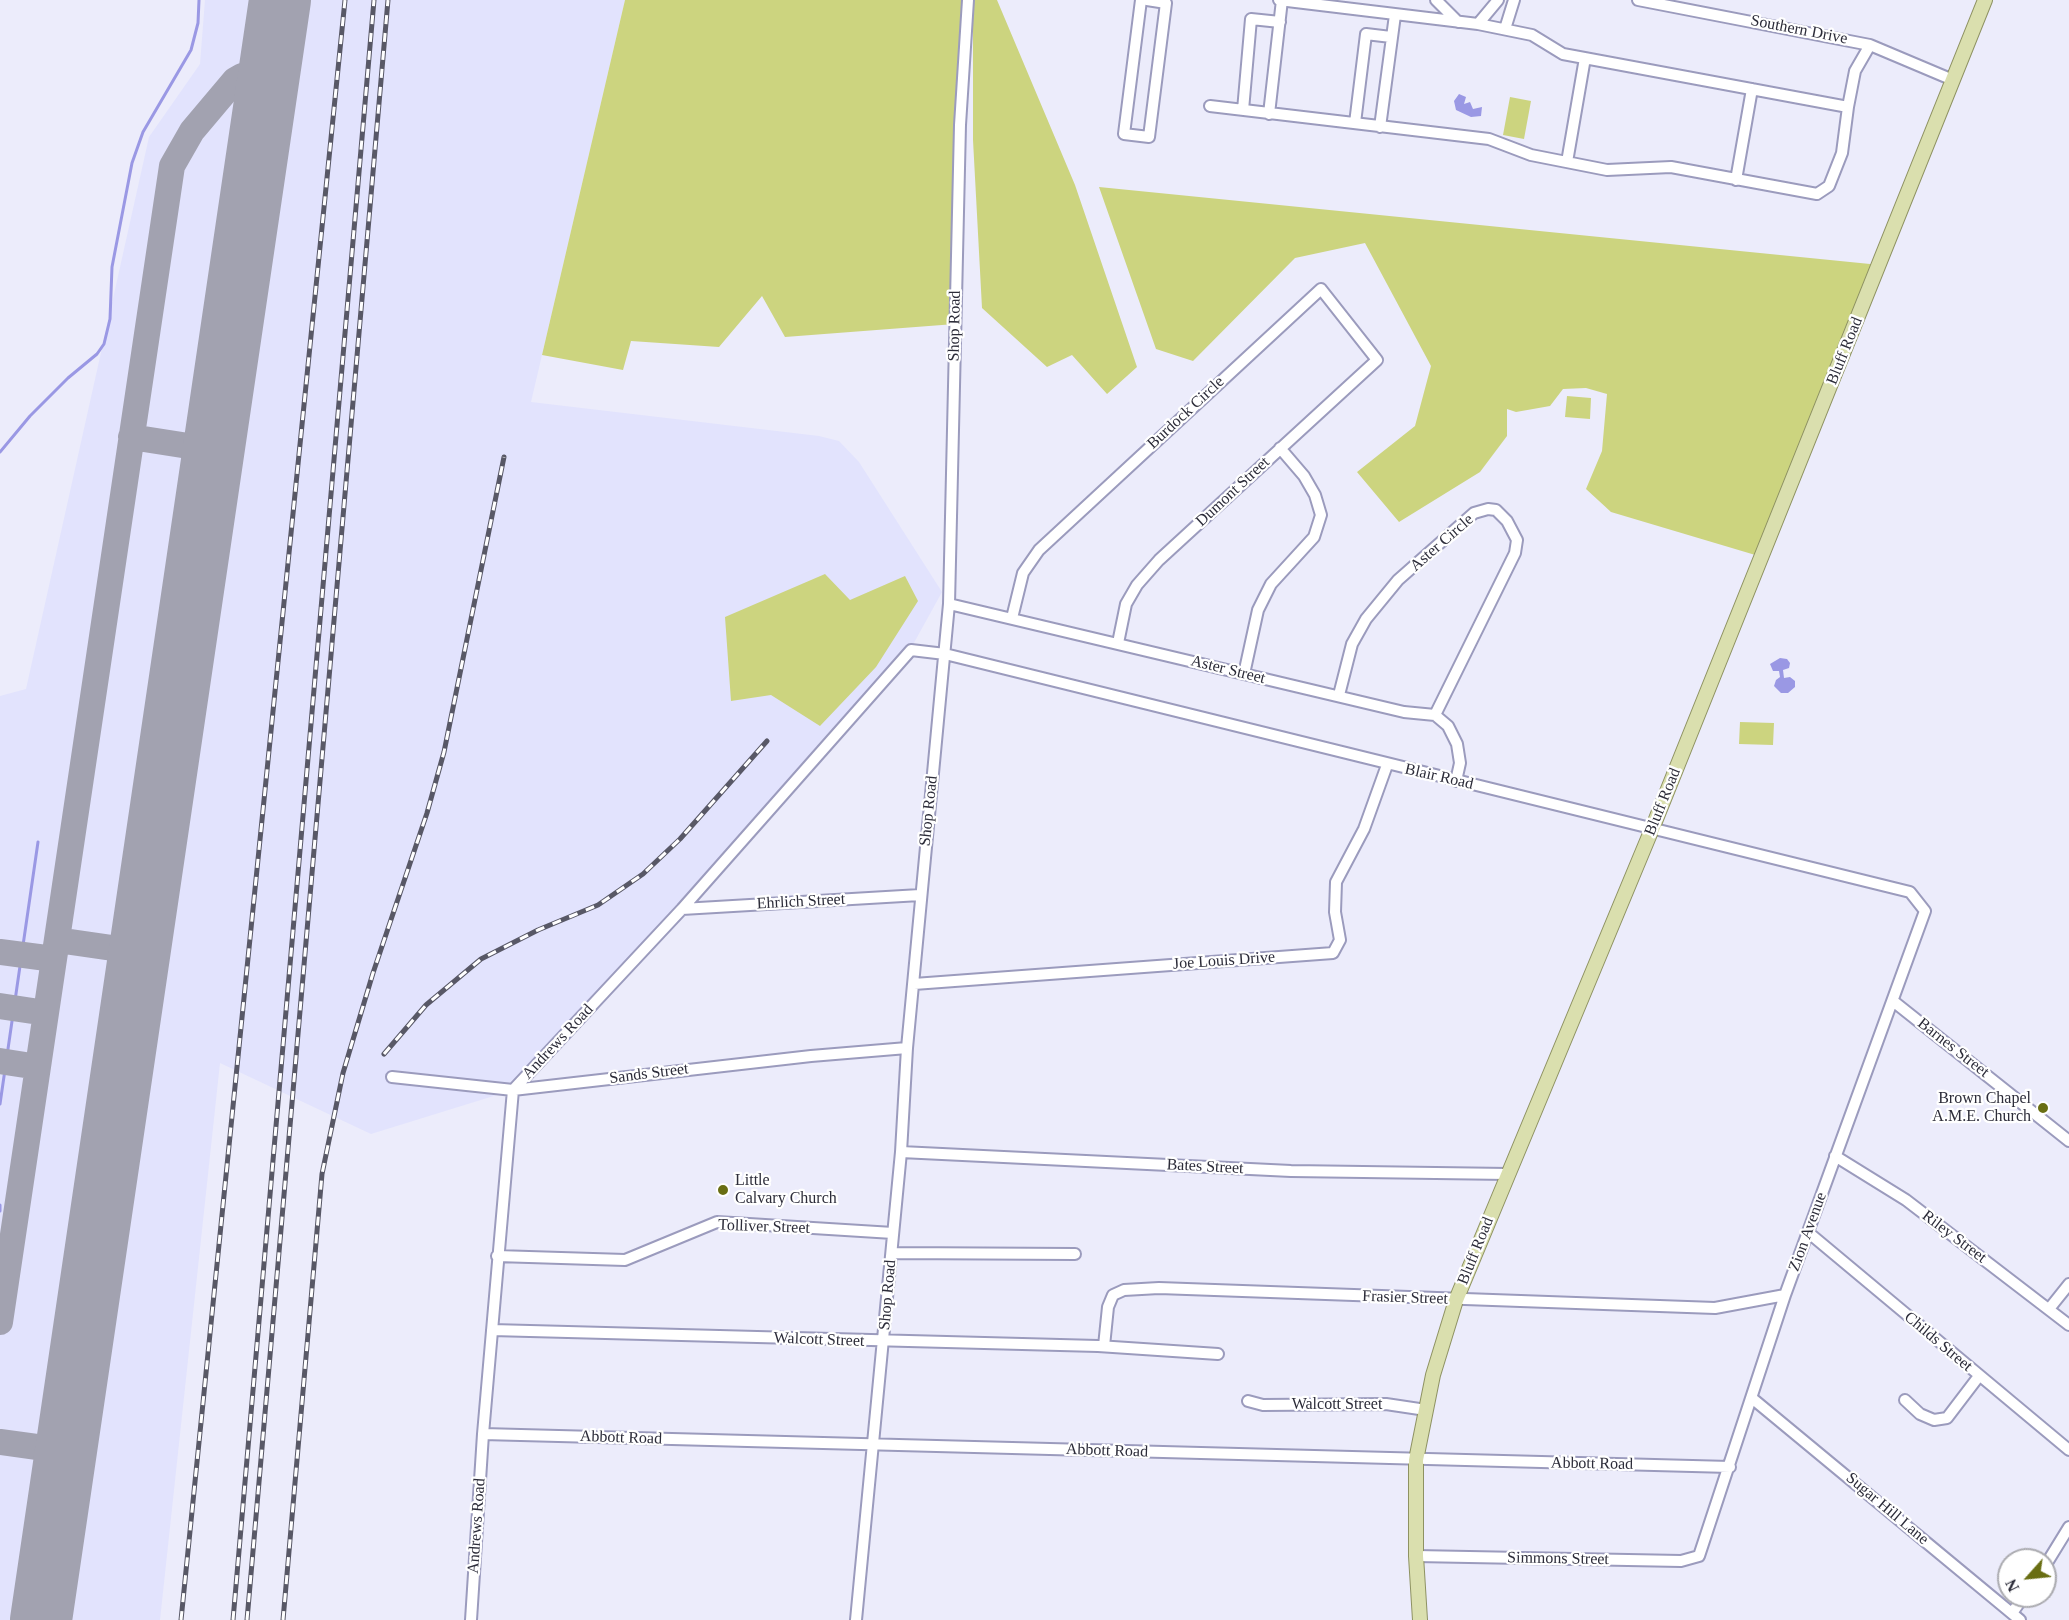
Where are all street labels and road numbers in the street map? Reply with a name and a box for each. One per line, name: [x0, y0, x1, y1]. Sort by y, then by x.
street label: Southern Drive: [1749, 11, 1849, 49]
street label: Shop Road: [945, 291, 965, 361]
street label: Bluff Road: [1823, 314, 1867, 388]
street label: Burdock Circle: [1144, 372, 1228, 454]
street label: Dumont Street: [1192, 453, 1274, 531]
street label: Aster Circle: [1406, 510, 1478, 576]
street label: Aster Street: [1189, 651, 1267, 689]
street label: Blair Road: [1403, 760, 1475, 794]
street label: Bluff Road: [1641, 765, 1685, 839]
street label: Shop Road: [916, 775, 942, 847]
street label: Ehrlich Street: [756, 890, 846, 914]
street label: Joe Louis Drive: [1172, 948, 1276, 974]
street label: Andrews Road: [518, 1001, 598, 1083]
street label: Barnes Street: [1913, 1014, 1993, 1082]
street label: Sands Street: [608, 1060, 690, 1088]
street label: Bates Street: [1166, 1155, 1244, 1179]
street label: Zion Avenue: [1785, 1190, 1831, 1274]
street label: Riley Street: [1918, 1206, 1990, 1268]
street label: Bluff Road: [1454, 1214, 1498, 1288]
street label: Tolliver Street: [718, 1216, 810, 1238]
street label: Shop Road: [875, 1259, 901, 1331]
street label: Frasier Street: [1362, 1287, 1448, 1309]
street label: Childs Street: [1900, 1308, 1976, 1376]
street label: Walcott Street: [773, 1329, 865, 1351]
street label: Walcott Street: [1292, 1395, 1382, 1415]
street label: Abbott Road: [580, 1427, 662, 1449]
street label: Abbott Road: [1066, 1440, 1148, 1462]
street label: Abbott Road: [1551, 1454, 1633, 1474]
street label: Sugar Hill Lane: [1842, 1469, 1932, 1549]
street label: Andrews Road: [464, 1478, 490, 1574]
street label: Simmons Street: [1507, 1549, 1609, 1569]

